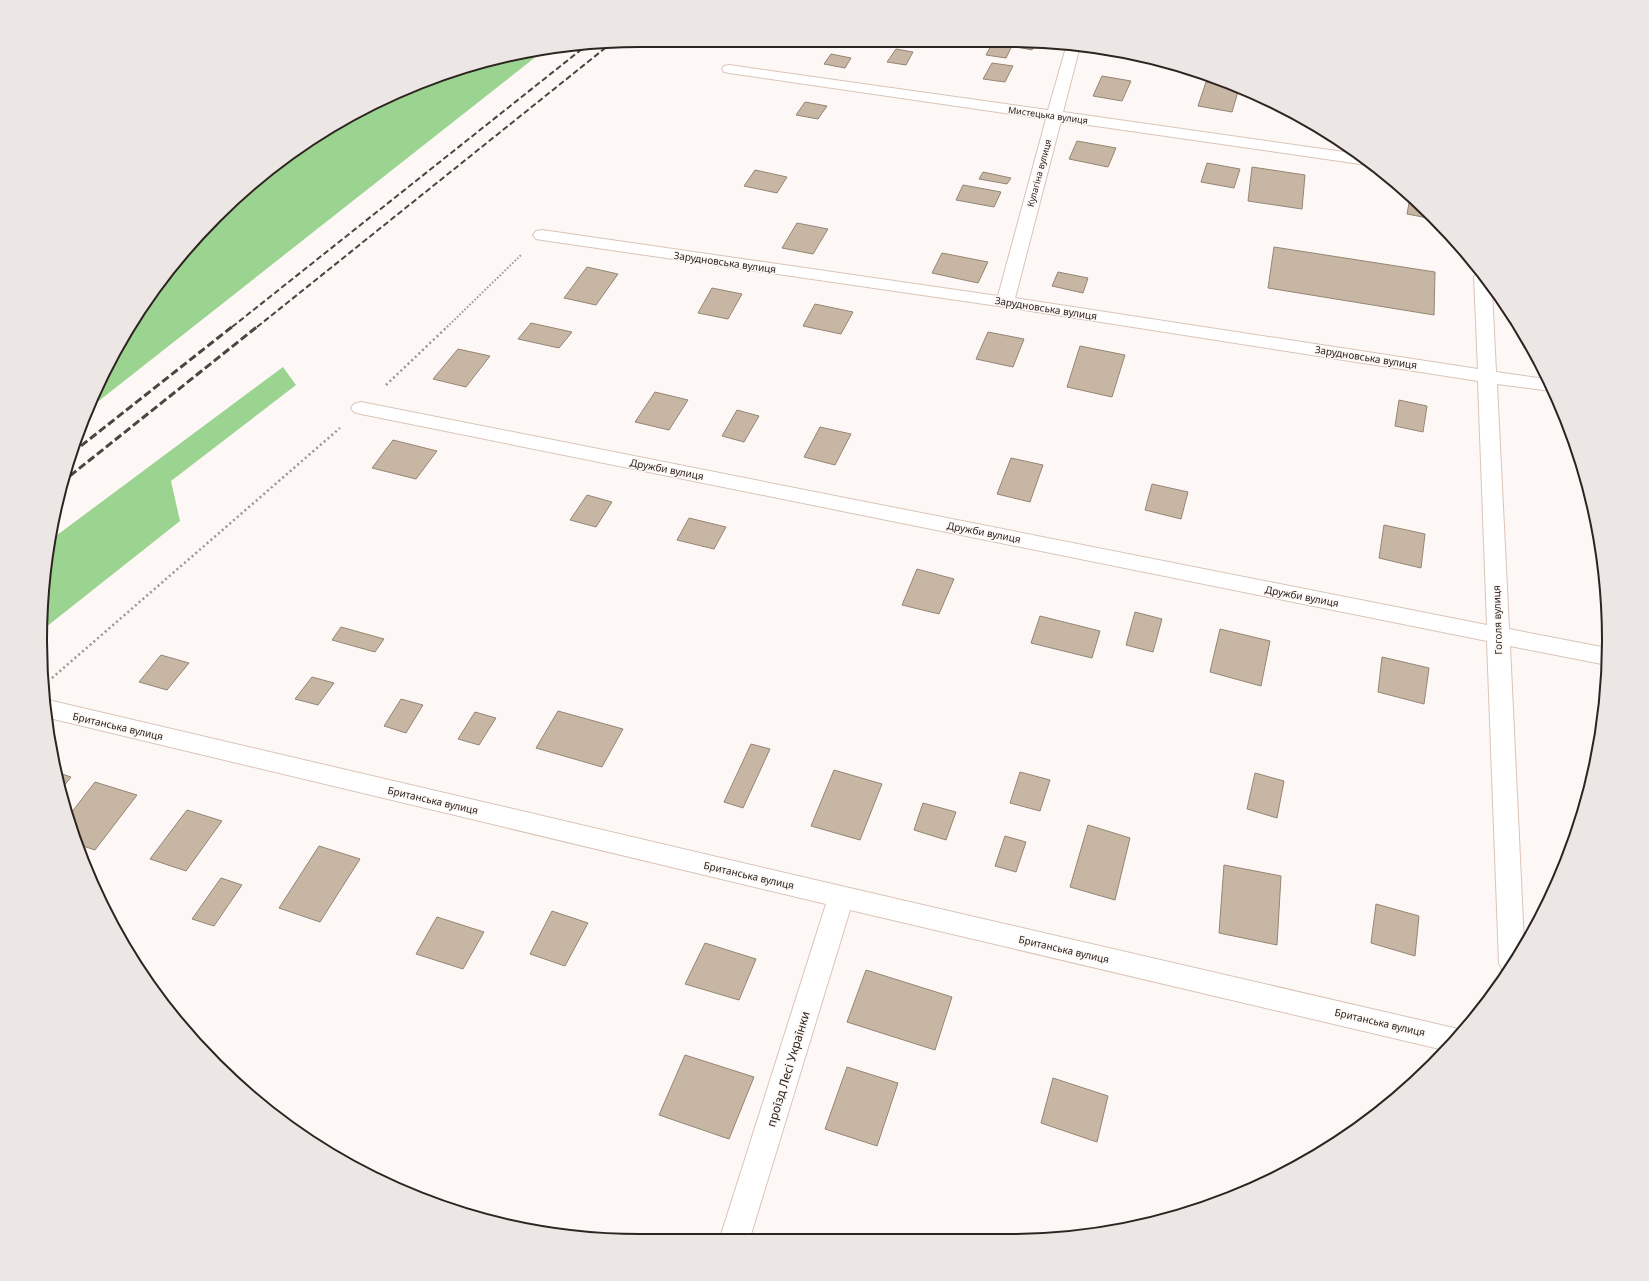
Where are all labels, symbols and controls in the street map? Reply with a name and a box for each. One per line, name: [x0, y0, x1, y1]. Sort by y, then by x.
street label: Мистецька вулиця: [1007, 103, 1089, 127]
street label: Кулагіна вулиця: [1024, 138, 1054, 208]
street label: Зарудновська вулиця: [673, 248, 777, 276]
street label: Зарудновська вулиця: [994, 293, 1098, 323]
street label: Зарудновська вулиця: [1314, 342, 1418, 372]
street label: Дружби вулиця: [629, 455, 705, 483]
street label: Дружби вулиця: [946, 518, 1022, 546]
street label: Дружби вулиця: [1264, 582, 1340, 610]
street label: Гоголя вулиця: [1489, 585, 1505, 655]
street label: Британська вулиця: [71, 709, 165, 743]
street label: Британська вулиця: [386, 783, 480, 817]
street label: Британська вулиця: [702, 858, 796, 892]
street label: Британська вулиця: [1017, 932, 1111, 966]
street label: Британська вулиця: [1333, 1005, 1427, 1039]
street label: проїзд Лесі Українки: [762, 1009, 814, 1129]

